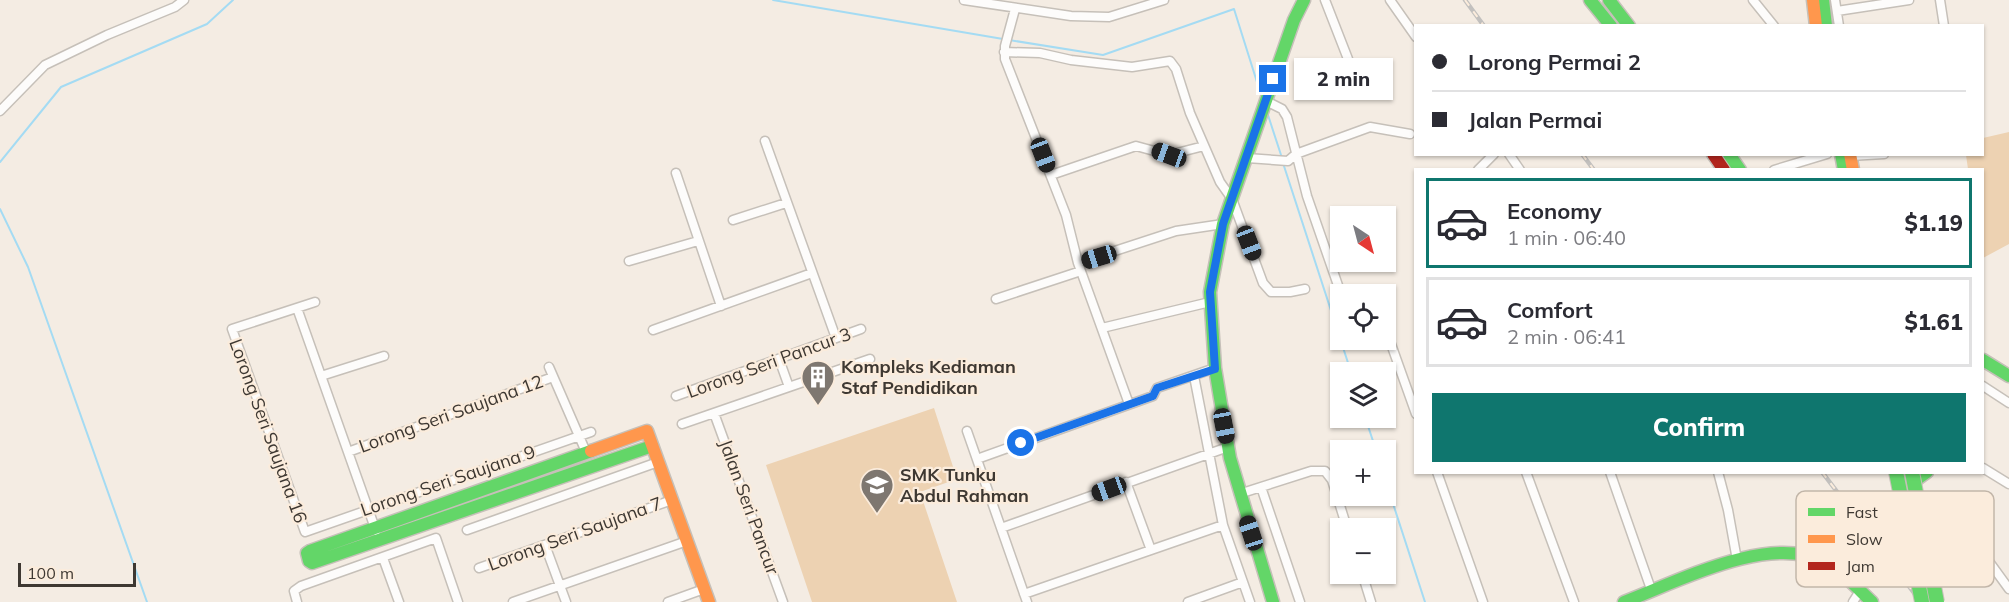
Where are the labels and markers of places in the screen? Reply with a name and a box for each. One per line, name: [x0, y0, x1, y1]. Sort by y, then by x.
place label: Kompleks Kediaman Staf Pendidikan: [841, 355, 1016, 399]
building icon: Kompleks Kediaman Staf Pendidikan: [800, 359, 836, 406]
place label: SMK Tunku Abdul Rahman: [900, 463, 1029, 507]
school or university icon: SMK Tunku Abdul Rahman: [859, 467, 895, 514]

